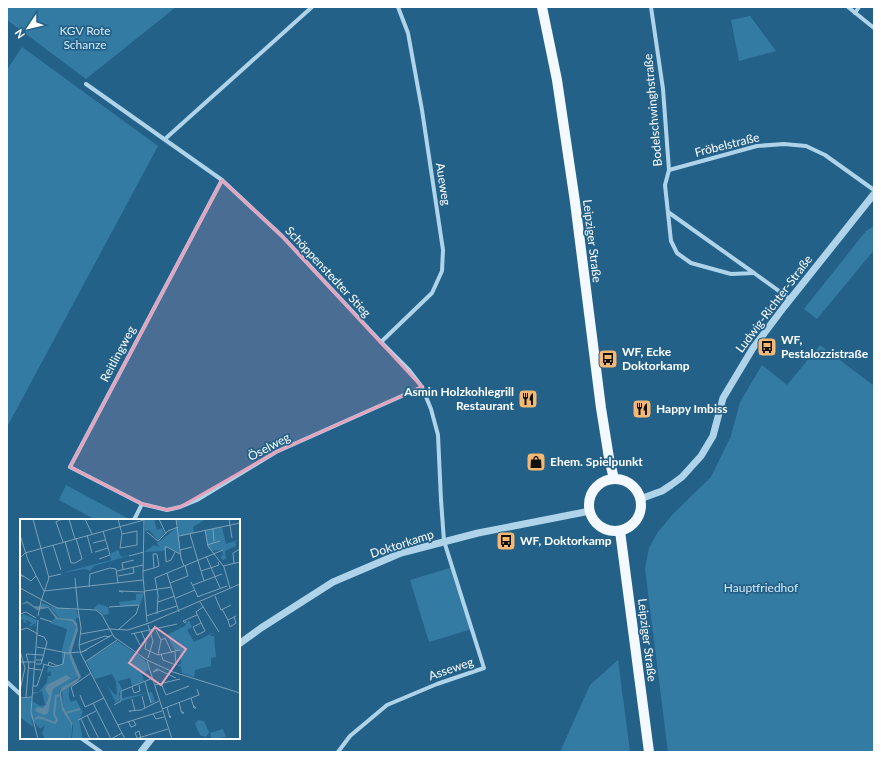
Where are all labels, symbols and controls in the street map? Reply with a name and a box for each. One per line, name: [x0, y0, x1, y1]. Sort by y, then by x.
north arrow: [8, 8, 48, 48]
park label: KGV Rote Schanze: [59, 23, 111, 52]
text: N: [12, 27, 27, 41]
street label: Bodelschwinghstraße: [640, 53, 665, 167]
street label: Fröbelstraße: [693, 129, 761, 160]
street label: Aueweg: [433, 162, 454, 206]
street label: Leipziger Straße: [580, 199, 605, 283]
street label: Schöppenstedter Stieg: [282, 223, 374, 320]
street label: Ludwig-Richter-Straße: [732, 252, 815, 355]
street label: Reitlingweg: [97, 323, 139, 384]
place label: WF, Pestalozzistraße: [781, 332, 869, 361]
bus stop icon: WF, Pestalozzistraße: [756, 336, 778, 358]
place label: WF, Ecke Doktorkamp: [622, 344, 690, 373]
bus stop icon: WF, Ecke Doktorkamp: [597, 348, 619, 370]
place label: Asmin Holzkohlegrill Restaurant: [403, 384, 515, 413]
restaurant icon: Asmin Holzkohlegrill Restaurant: [517, 388, 539, 410]
restaurant icon: Happy Imbiss: [631, 398, 653, 420]
place label: Happy Imbiss: [656, 401, 728, 416]
street label: Öselweg: [245, 429, 293, 464]
shop icon: Ehem. Spielpunkt: [525, 451, 547, 473]
place label: Ehem. Spielpunkt: [550, 454, 643, 469]
inset map: [20, 519, 240, 739]
street label: Doktorkamp: [368, 526, 436, 561]
bus stop icon: WF, Doktorkamp: [495, 530, 517, 552]
place label: WF, Doktorkamp: [520, 533, 612, 548]
park label: Hauptfriedhof: [724, 580, 799, 595]
street label: Leipziger Straße: [635, 598, 660, 682]
street label: Asseweg: [426, 654, 475, 683]

